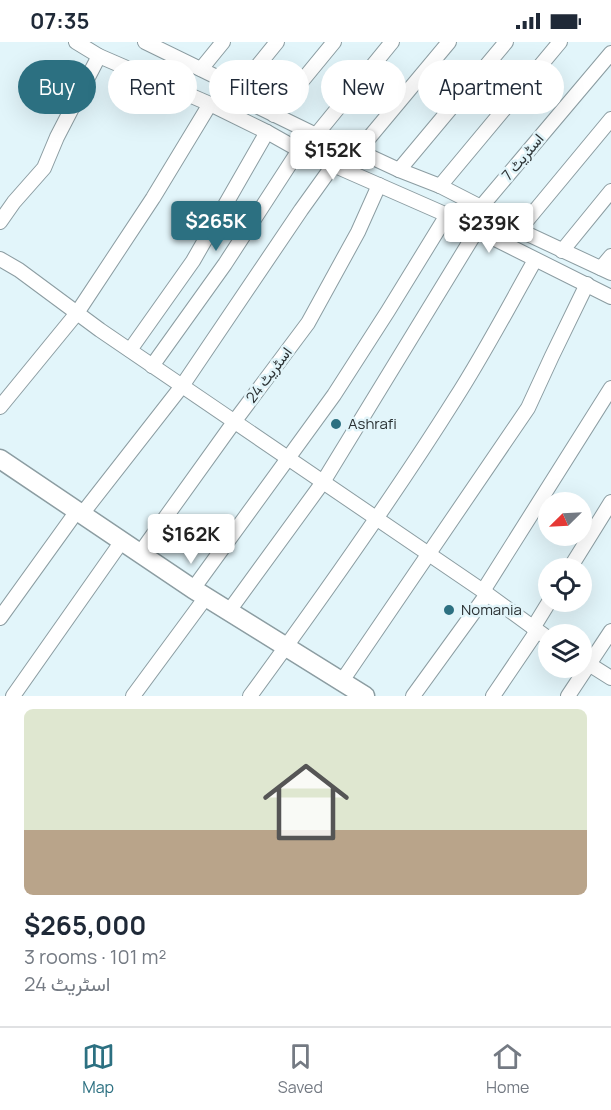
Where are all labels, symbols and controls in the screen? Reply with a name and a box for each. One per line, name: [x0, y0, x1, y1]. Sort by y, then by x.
text: 07:35: [30, 6, 89, 36]
chip: Buy: [18, 60, 96, 114]
chip: Rent: [108, 60, 197, 114]
chip: Filters: [209, 60, 309, 114]
chip: New: [321, 60, 406, 114]
chip: Apartment: [418, 60, 564, 114]
street label: اسٹریٹ 7: [497, 129, 548, 185]
pin: $152K: [291, 130, 375, 181]
text: $152K: [304, 136, 362, 163]
pin: $265K: [174, 201, 258, 252]
pin: $239K: [447, 203, 531, 254]
text: $265K: [185, 207, 247, 234]
text: $239K: [458, 209, 520, 236]
street label: اسٹریٹ 24: [241, 342, 297, 407]
place label: Ashrafi: [348, 413, 397, 434]
marker: Ashrafi: [329, 417, 343, 431]
north arrow: [538, 492, 592, 546]
map controls: [538, 492, 592, 678]
pin: $162K: [149, 514, 233, 565]
text: $162K: [162, 520, 220, 547]
button: locate: [538, 558, 592, 612]
place label: Nomania: [461, 599, 522, 620]
marker: Nomania: [442, 603, 456, 617]
button: layers: [538, 624, 592, 678]
icon: home: [252, 748, 360, 856]
text: $265,000: [24, 907, 146, 943]
text: 3 rooms · 101 m²: [24, 943, 166, 970]
text: اسٹریٹ 24: [24, 970, 111, 997]
tab: Map: [82, 1040, 115, 1098]
tab: Saved: [278, 1040, 323, 1098]
tab: Home: [486, 1040, 529, 1098]

